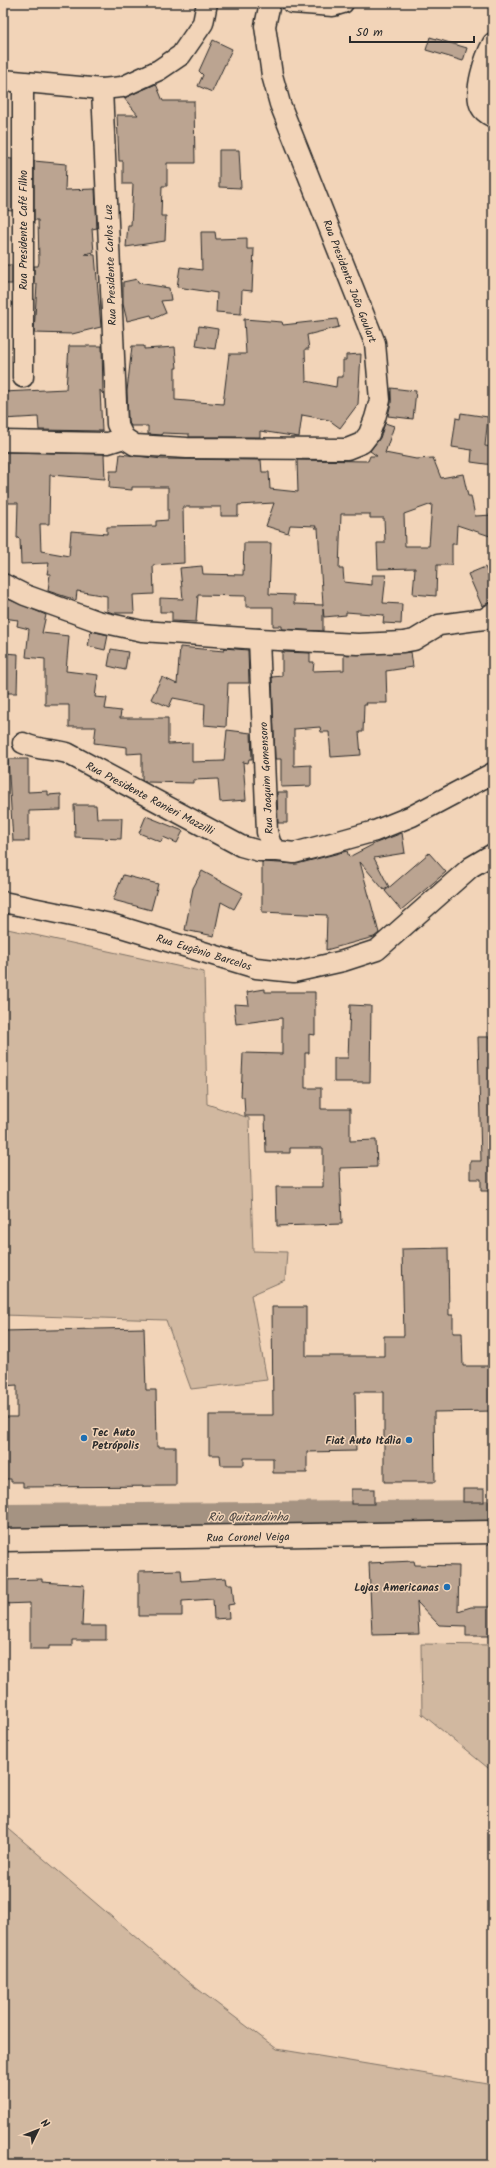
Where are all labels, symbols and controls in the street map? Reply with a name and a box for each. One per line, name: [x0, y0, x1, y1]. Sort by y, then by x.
scale bar: [350, 18, 474, 44]
text: 50 m: [356, 23, 383, 42]
street label: Rua Presidente Café Filho: [15, 170, 33, 290]
street label: Rua Presidente Carlos Luz: [100, 204, 122, 326]
street label: Rua Presidente João Goulart: [317, 217, 381, 346]
street label: Rua Joaquim Gomensoro: [255, 721, 279, 835]
street label: Rua Presidente Ranieri Mazzilli: [82, 757, 217, 841]
street label: Rua Eugênio Barcelos: [154, 930, 254, 976]
place label: Tec Auto Petrópolis: [92, 1424, 140, 1455]
place label: Fiat Auto Itália: [325, 1432, 401, 1450]
marker: Tec Auto Petrópolis: [79, 1433, 89, 1443]
marker: Fiat Auto Itália: [404, 1435, 414, 1445]
water label: Rio Quitandinha: [208, 1508, 290, 1527]
street label: Rua Coronel Veiga: [206, 1528, 290, 1548]
place label: Lojas Americanas: [354, 1579, 440, 1597]
marker: Lojas Americanas: [442, 1582, 452, 1592]
north arrow: [18, 2110, 58, 2150]
text: N: [36, 2115, 54, 2133]

